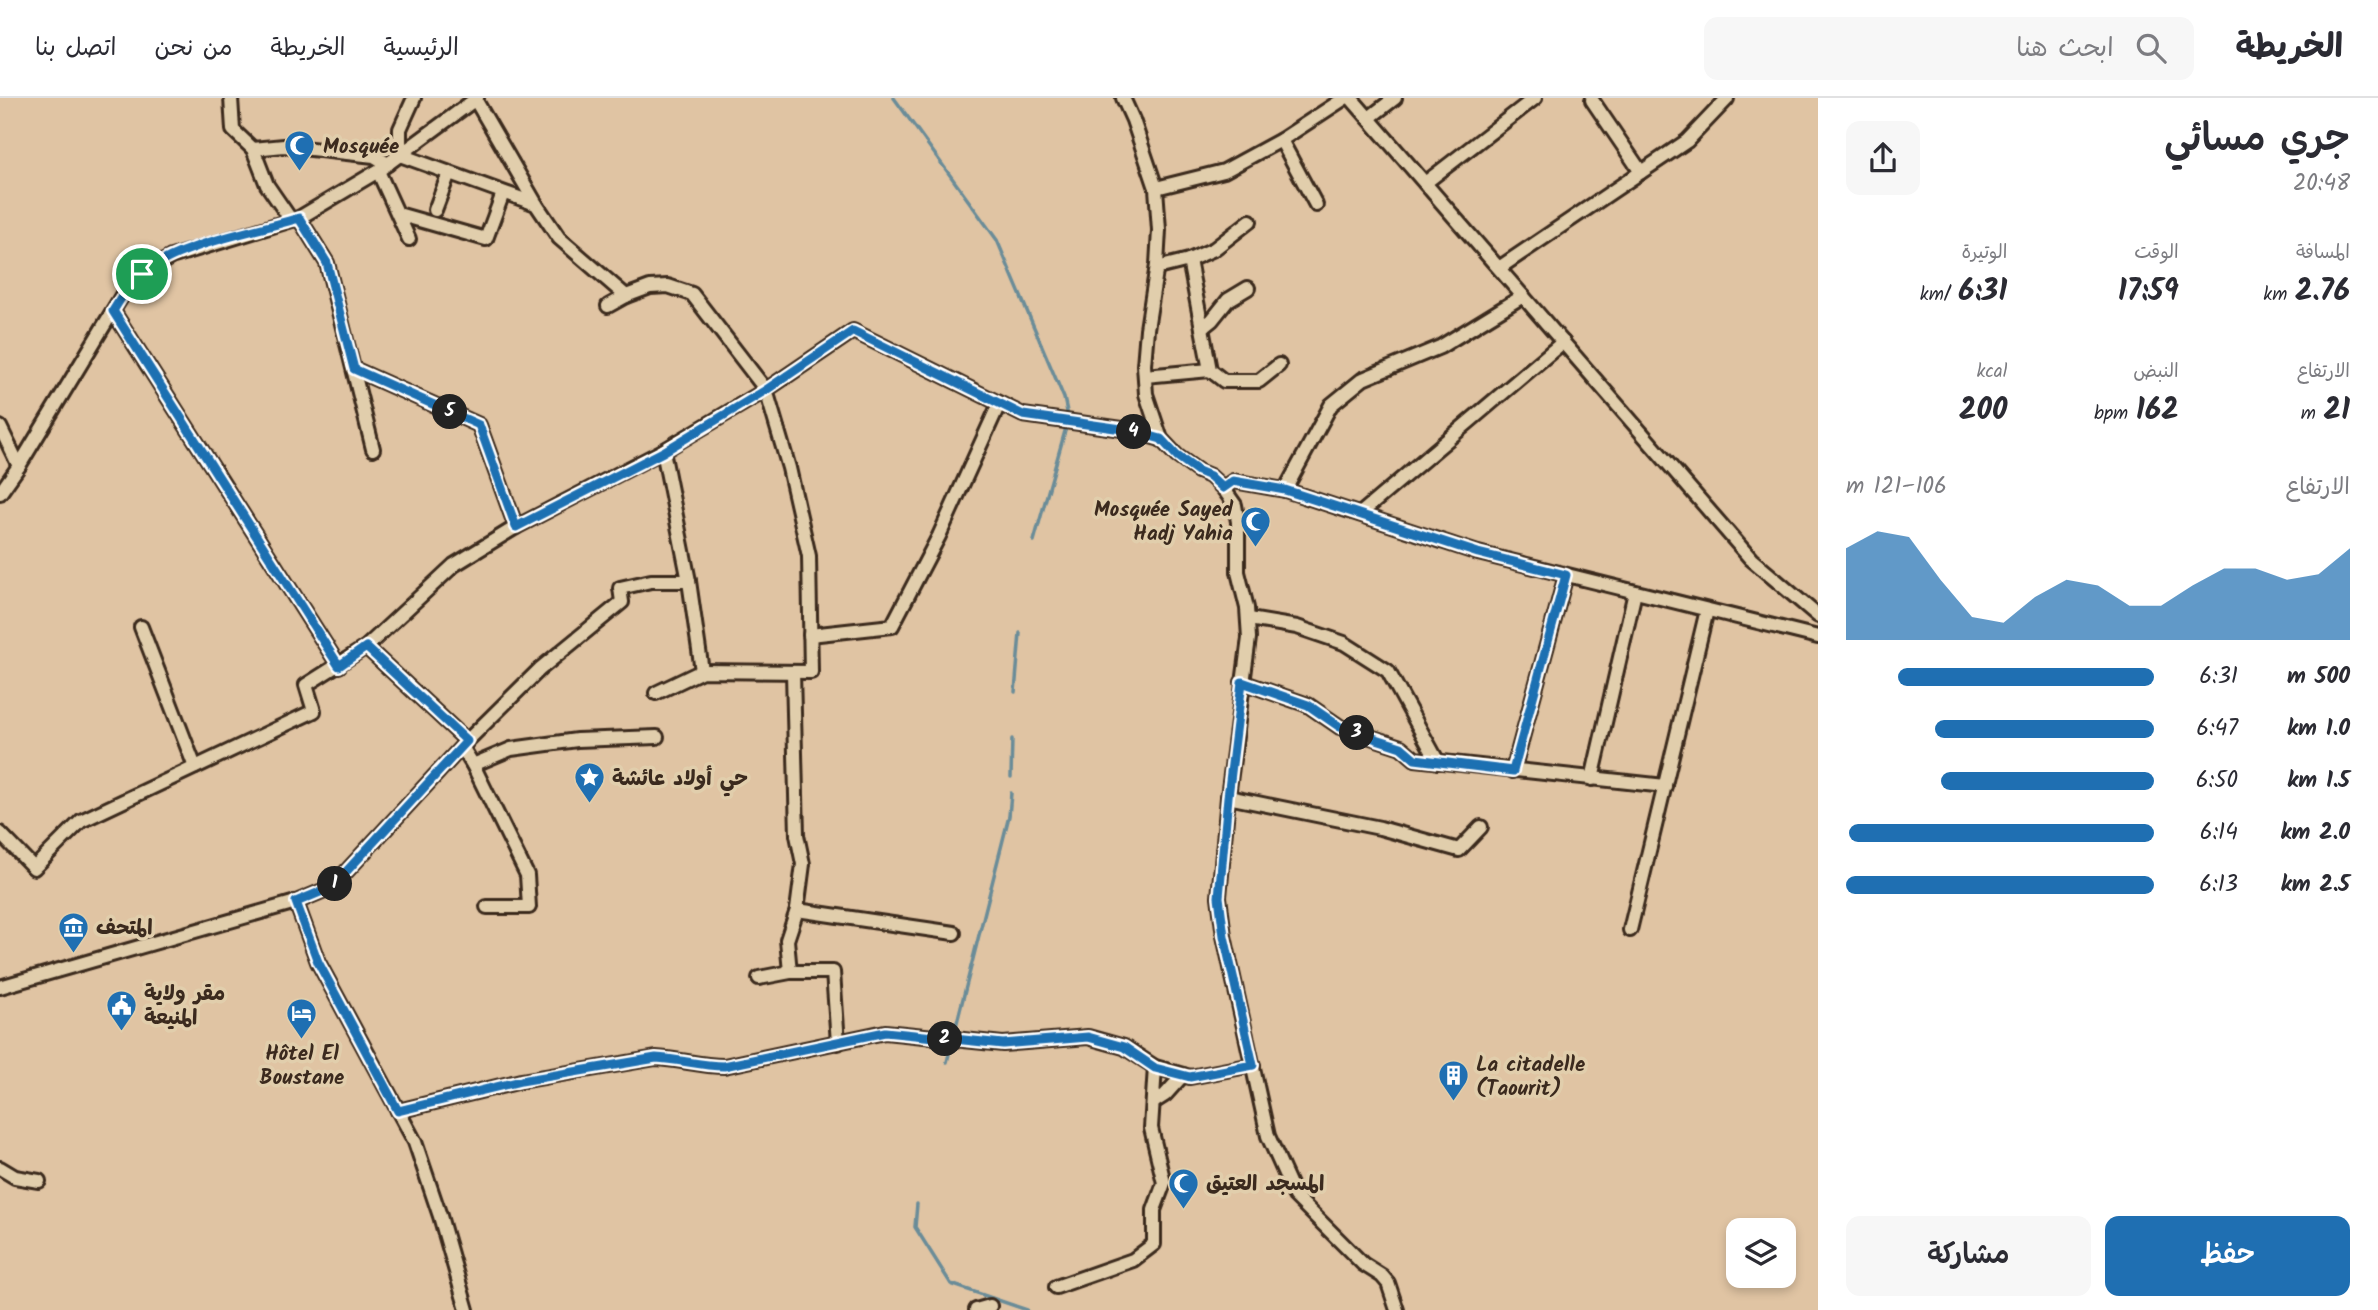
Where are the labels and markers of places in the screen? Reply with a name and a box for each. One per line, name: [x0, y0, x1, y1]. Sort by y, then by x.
mosque icon: Mosquée: [283, 129, 317, 173]
place label: Mosquée: [323, 131, 399, 164]
pin: [112, 244, 172, 304]
pin: 5: [433, 394, 468, 430]
pin: 4: [1116, 414, 1152, 450]
place label: Mosquée Sayed Hadj Yahia: [1094, 494, 1234, 551]
mosque icon: Mosquée Sayed Hadj Yahia: [1239, 504, 1273, 548]
pin: 3: [1340, 716, 1374, 750]
place icon: حي أولاد عائشة: [572, 761, 606, 805]
place label: حي أولاد عائشة: [612, 763, 748, 797]
pin: 1: [318, 866, 352, 902]
museum icon: المتحف: [56, 910, 90, 954]
place label: المتحف: [96, 912, 153, 945]
place label: مقر ولاية المنيعة: [144, 978, 225, 1035]
public building icon: مقر ولاية المنيعة: [104, 988, 138, 1032]
hotel icon: Hôtel El Boustane: [285, 996, 319, 1040]
pin: 2: [928, 1021, 962, 1056]
place label: Hôtel El Boustane: [260, 1038, 344, 1095]
place label: La citadelle (Taourit): [1476, 1049, 1585, 1106]
building icon: La citadelle (Taourit): [1436, 1059, 1470, 1103]
mosque icon: المسجد العتيق: [1166, 1166, 1200, 1210]
place label: المسجد العتيق: [1206, 1168, 1324, 1201]

